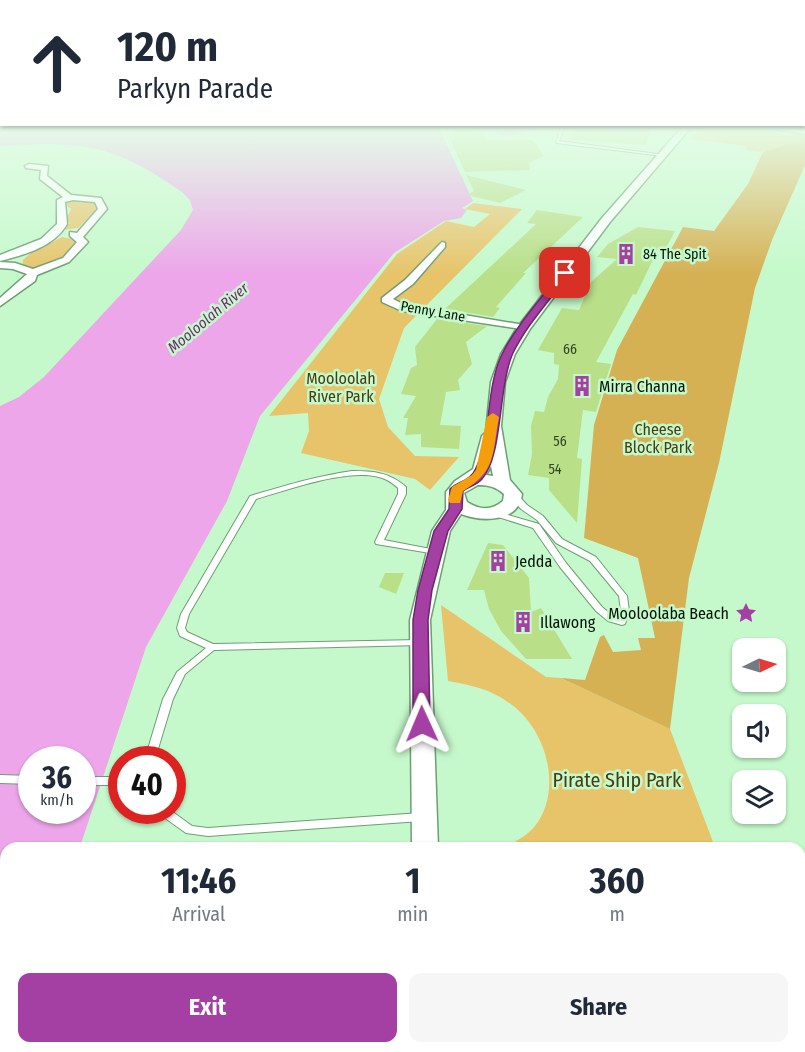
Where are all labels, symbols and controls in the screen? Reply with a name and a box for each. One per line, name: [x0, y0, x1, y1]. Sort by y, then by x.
text: 120 m: [117, 22, 218, 72]
icon: ahead: [18, 24, 96, 102]
text: Parkyn Parade: [117, 73, 273, 105]
building icon: 84 The Spit: [614, 242, 638, 266]
place label: 84 The Spit: [643, 246, 707, 263]
pin: [539, 247, 590, 298]
icon: arrive: [548, 256, 581, 289]
water label: Mooloolah River: [164, 279, 253, 357]
street label: Penny Lane: [399, 297, 467, 326]
house number: 66: [563, 341, 577, 358]
park label: Mooloolah River Park: [306, 369, 376, 406]
building icon: Mirra Channa: [570, 374, 594, 398]
place label: Mirra Channa: [599, 377, 686, 396]
park label: Cheese Block Park: [624, 420, 692, 457]
house number: 56: [553, 433, 567, 450]
house number: 54: [548, 461, 562, 478]
building icon: Jedda: [486, 549, 510, 573]
place label: Jedda: [515, 552, 552, 571]
place icon: Mooloolaba Beach: [734, 601, 758, 625]
place label: Mooloolaba Beach: [608, 604, 729, 623]
building icon: Illawong: [511, 610, 535, 634]
place label: Illawong: [540, 613, 596, 632]
north arrow: [732, 638, 786, 692]
map controls: [732, 638, 786, 824]
position arrow: [390, 692, 454, 756]
button: sound: [732, 704, 786, 758]
speed limit sign: 40: [108, 746, 186, 824]
text: 36: [42, 760, 72, 796]
park label: Pirate Ship Park: [553, 768, 682, 792]
button: layers: [732, 770, 786, 824]
text: km/h: [40, 791, 74, 809]
text: 11:46: [161, 859, 236, 903]
text: 1: [405, 859, 420, 903]
text: 360: [589, 859, 645, 903]
text: Arrival: [172, 902, 225, 926]
text: min: [397, 902, 428, 926]
text: m: [609, 902, 625, 926]
button: Exit: [18, 973, 397, 1042]
button: Share: [409, 973, 788, 1042]

